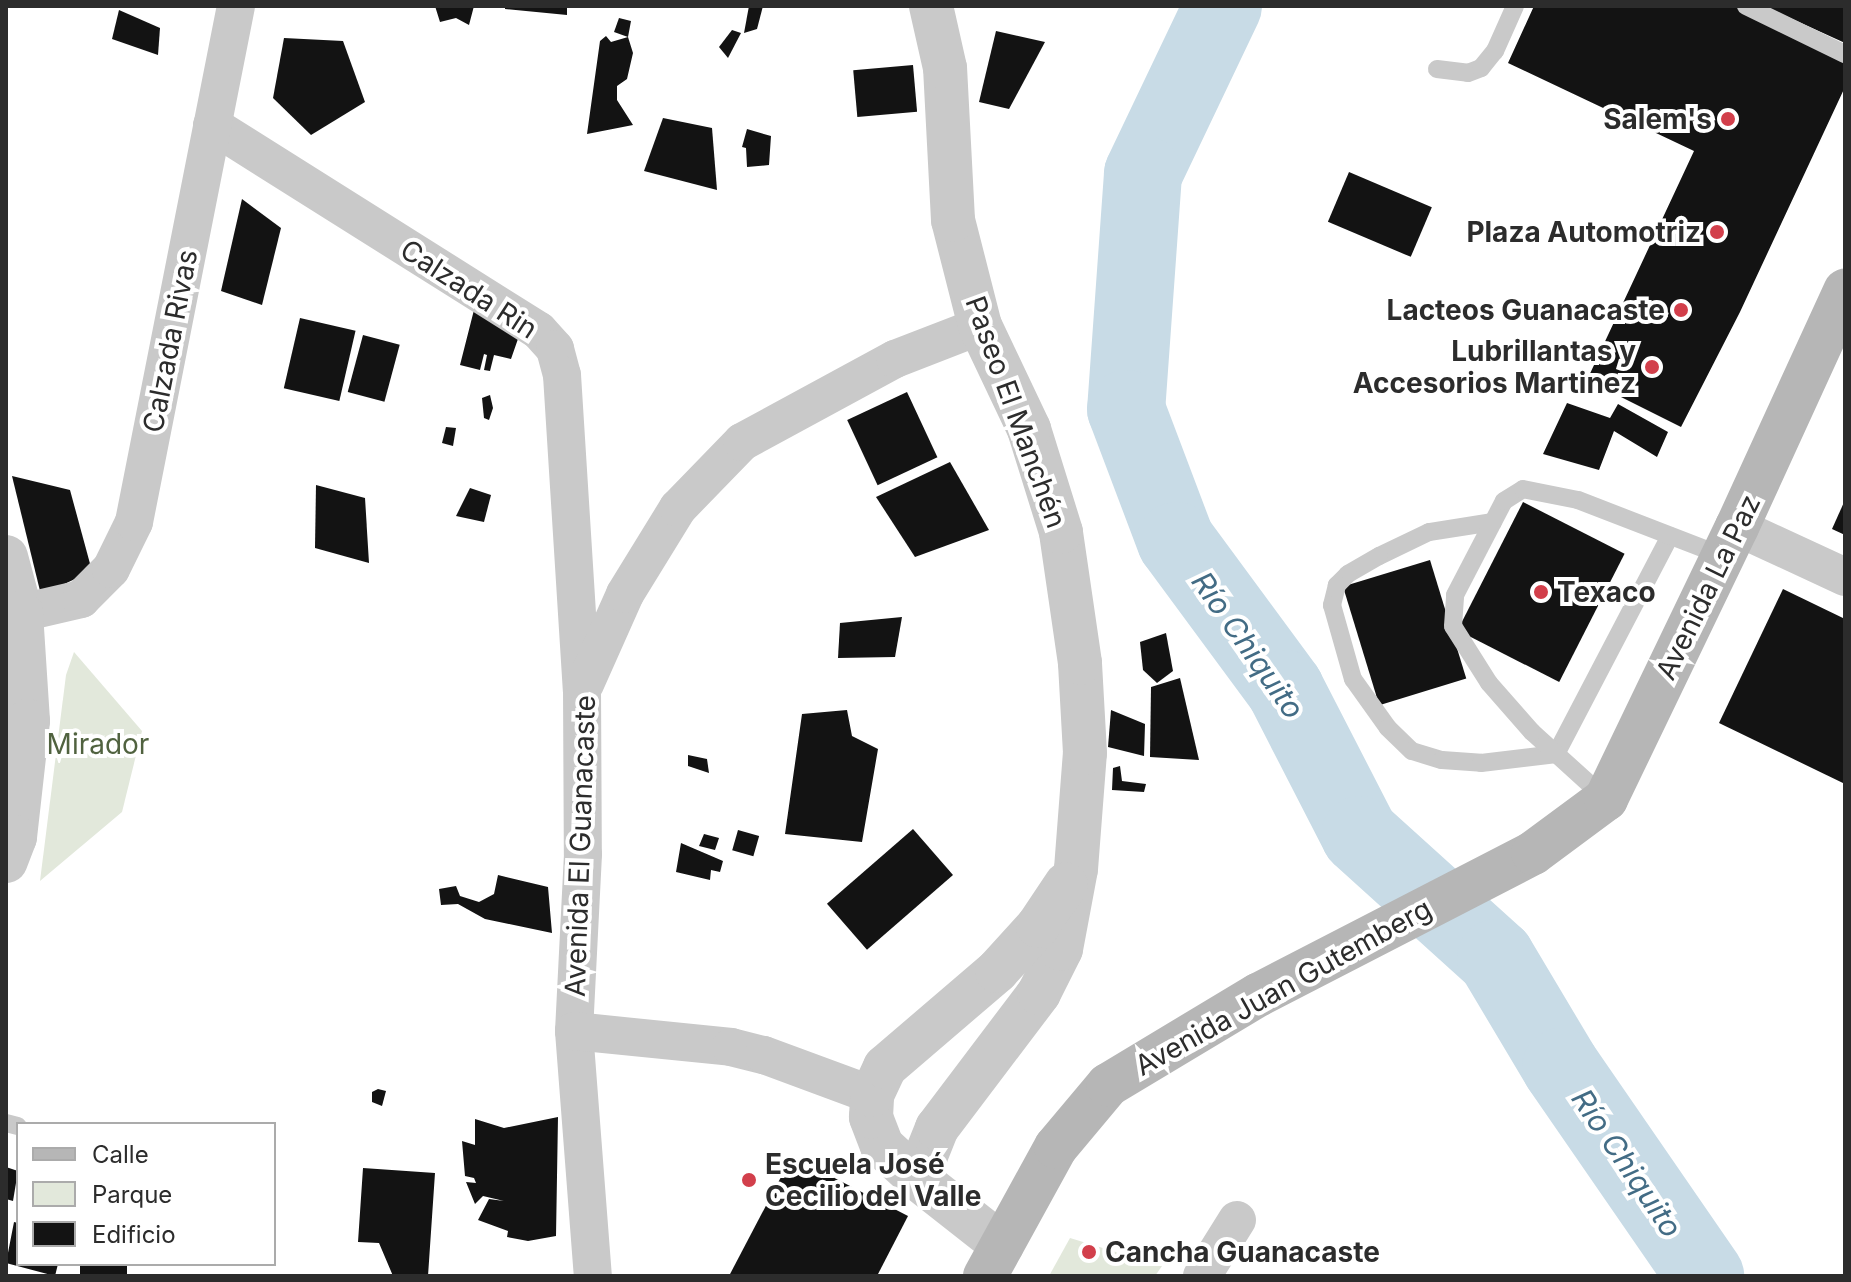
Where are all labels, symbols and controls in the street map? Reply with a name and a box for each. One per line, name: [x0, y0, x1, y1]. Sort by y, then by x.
place label: Salem's: [1603, 102, 1712, 136]
marker: Salem's: [1719, 110, 1737, 128]
place label: Plaza Automotriz: [1466, 215, 1701, 249]
marker: Plaza Automotriz: [1708, 223, 1726, 241]
street label: Calzada Rin: [394, 232, 544, 346]
street label: Calzada Rivas: [136, 247, 204, 435]
street label: Paseo El Manchén: [959, 292, 1073, 532]
place label: Lacteos Guanacaste: [1387, 293, 1665, 327]
marker: Lacteos Guanacaste: [1672, 301, 1690, 319]
place label: Lubrillantas y Accesorios Martinez: [1353, 334, 1636, 400]
marker: Lubrillantas y Accesorios Martinez: [1643, 358, 1661, 376]
street label: Avenida La Paz: [1649, 489, 1767, 685]
water label: Río Chiquito: [1184, 565, 1312, 725]
place label: Texaco: [1557, 575, 1656, 609]
marker: Texaco: [1532, 583, 1550, 601]
street label: Avenida El Guanacaste: [558, 695, 602, 997]
park label: Mirador: [47, 727, 149, 761]
street label: Avenida Juan Gutemberg: [1129, 891, 1437, 1083]
water label: Río Chiquito: [1564, 1082, 1690, 1244]
legend: [16, 1122, 276, 1266]
text: Calle: [92, 1140, 149, 1169]
place label: Escuela José Cecilio del Valle: [765, 1147, 981, 1213]
marker: Escuela José Cecilio del Valle: [740, 1171, 758, 1189]
text: Parque: [92, 1180, 172, 1209]
text: Edificio: [92, 1220, 176, 1249]
place label: Cancha Guanacaste: [1105, 1235, 1380, 1269]
marker: Cancha Guanacaste: [1080, 1243, 1098, 1261]

